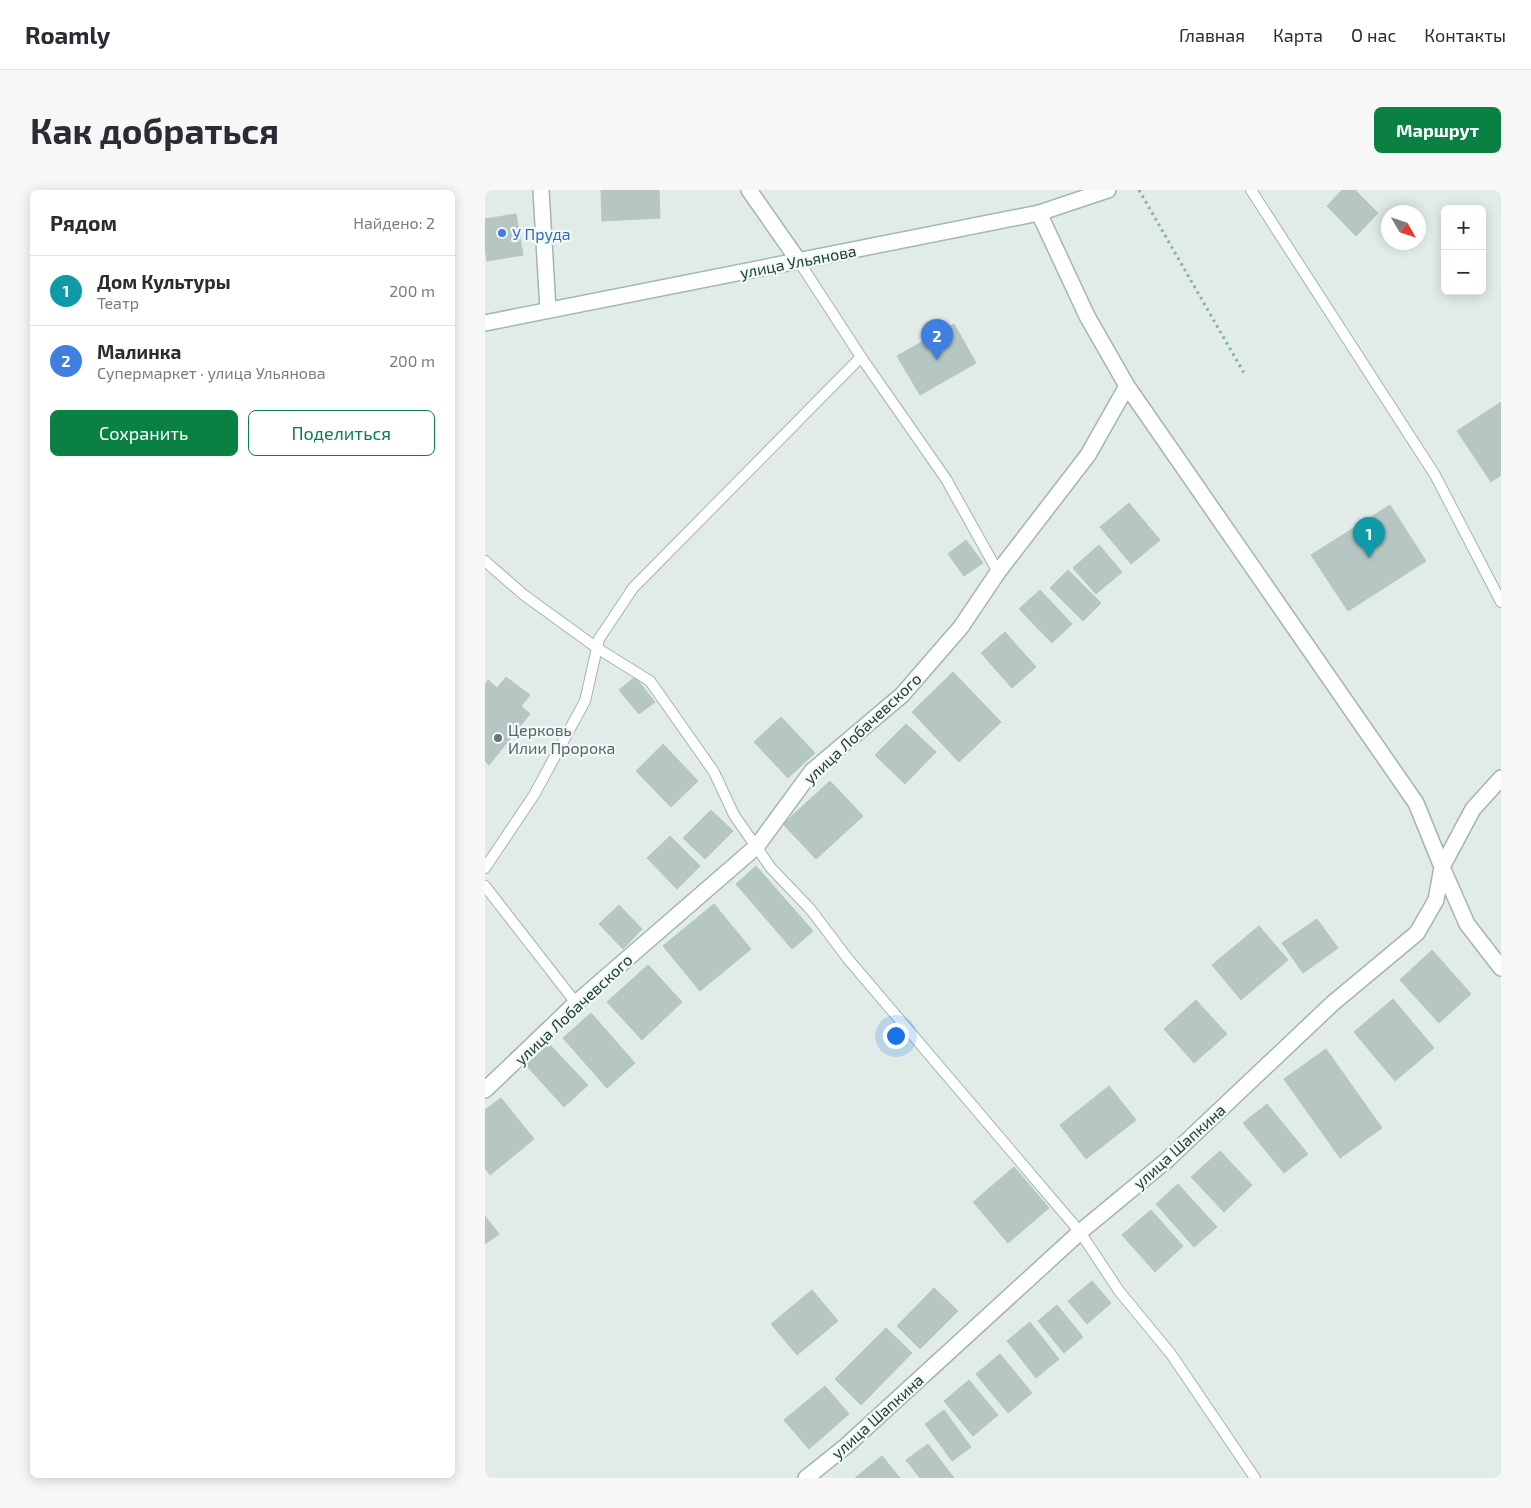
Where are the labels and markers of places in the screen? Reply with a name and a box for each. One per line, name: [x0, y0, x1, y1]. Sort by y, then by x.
place label: У Пруда: [512, 224, 571, 244]
marker: У Пруда: [496, 227, 508, 239]
pin: 2: [921, 319, 953, 360]
pin: 1: [1353, 517, 1385, 558]
place label: Церковь Илии Пророка: [508, 720, 615, 757]
marker: Церковь Илии Пророка: [492, 732, 504, 744]

